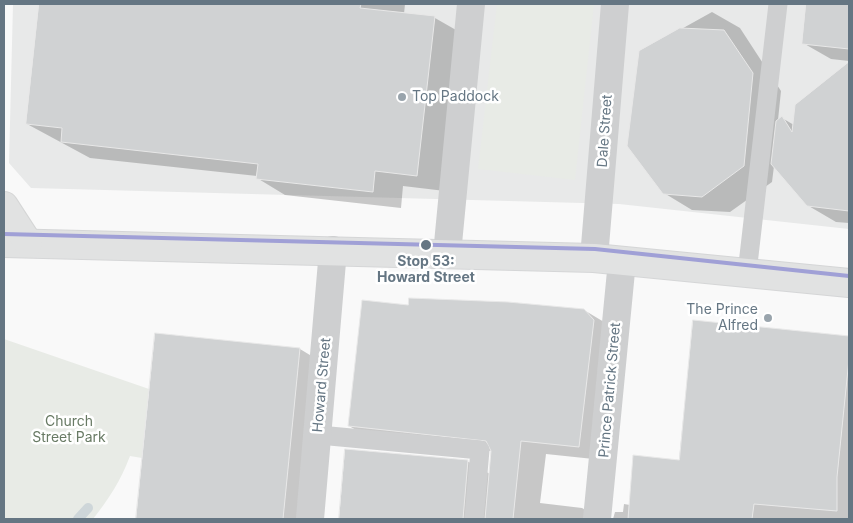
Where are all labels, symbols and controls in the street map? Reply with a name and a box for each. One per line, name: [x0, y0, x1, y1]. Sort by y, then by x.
place label: Top Paddock: [412, 89, 499, 105]
marker: Top Paddock: [396, 91, 408, 103]
street label: Dale Street: [594, 94, 616, 168]
marker: Stop 53: Howard Street: [419, 238, 433, 252]
place label: Stop 53: Howard Street: [377, 254, 475, 286]
place label: The Prince Alfred: [686, 302, 758, 334]
marker: The Prince Alfred: [762, 312, 774, 324]
street label: Prince Patrick Street: [596, 322, 624, 458]
street label: Howard Street: [309, 337, 335, 433]
park label: Church Street Park: [32, 414, 106, 447]

